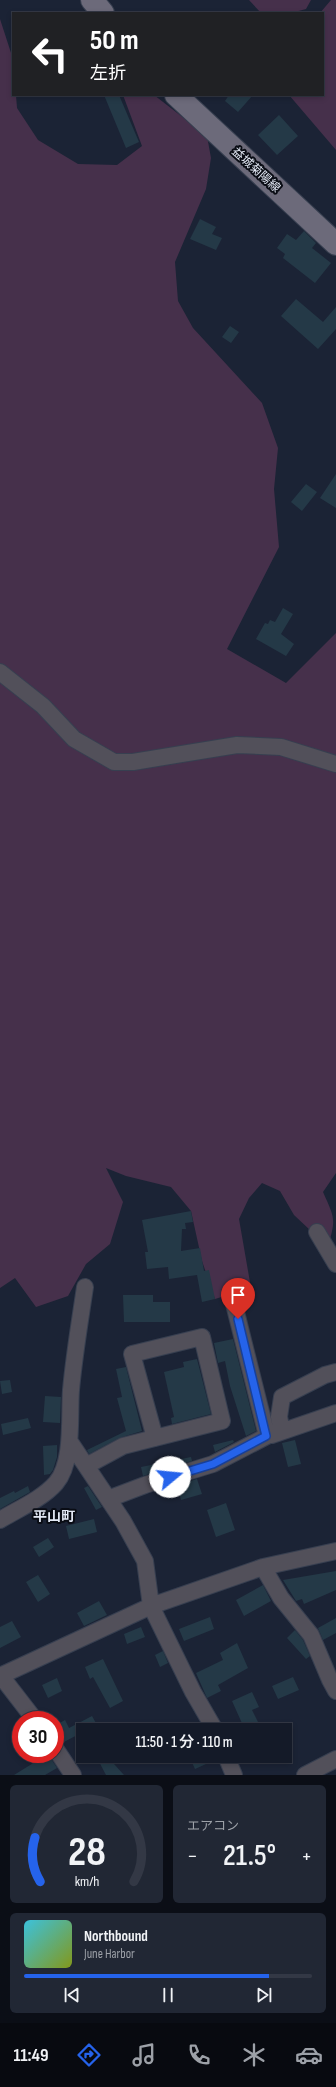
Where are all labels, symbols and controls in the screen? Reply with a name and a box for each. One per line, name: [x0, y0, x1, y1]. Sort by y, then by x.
text: 50 m: [90, 24, 139, 57]
icon: left: [24, 28, 76, 80]
text: 左折: [90, 63, 126, 84]
street label: 益城菊陽線: [229, 144, 283, 196]
pin: [221, 1278, 255, 1319]
icon: arrive: [227, 1284, 249, 1306]
position arrow: [149, 1456, 191, 1498]
district label: 平山町: [33, 1508, 75, 1525]
speed limit sign: 30: [12, 1711, 64, 1763]
text: 11:50 · 1 分 · 110 m: [135, 1733, 233, 1752]
text: エアコン: [187, 1818, 239, 1834]
text: 28: [68, 1828, 105, 1877]
text: 21.5°: [223, 1838, 276, 1874]
text: −: [187, 1843, 198, 1870]
text: +: [301, 1843, 312, 1870]
text: km/h: [74, 1873, 99, 1890]
text: Northbound: [84, 1927, 148, 1946]
text: June Harbor: [84, 1946, 135, 1962]
icon: previous: [61, 1984, 83, 2006]
icon: pause: [157, 1984, 179, 2006]
icon: next: [253, 1984, 275, 2006]
icon: directions: [75, 2041, 103, 2069]
icon: music: [130, 2041, 158, 2069]
icon: phone: [185, 2041, 213, 2069]
icon: climate: [240, 2041, 268, 2069]
icon: car: [295, 2041, 323, 2069]
text: 11:49: [13, 2045, 48, 2066]

